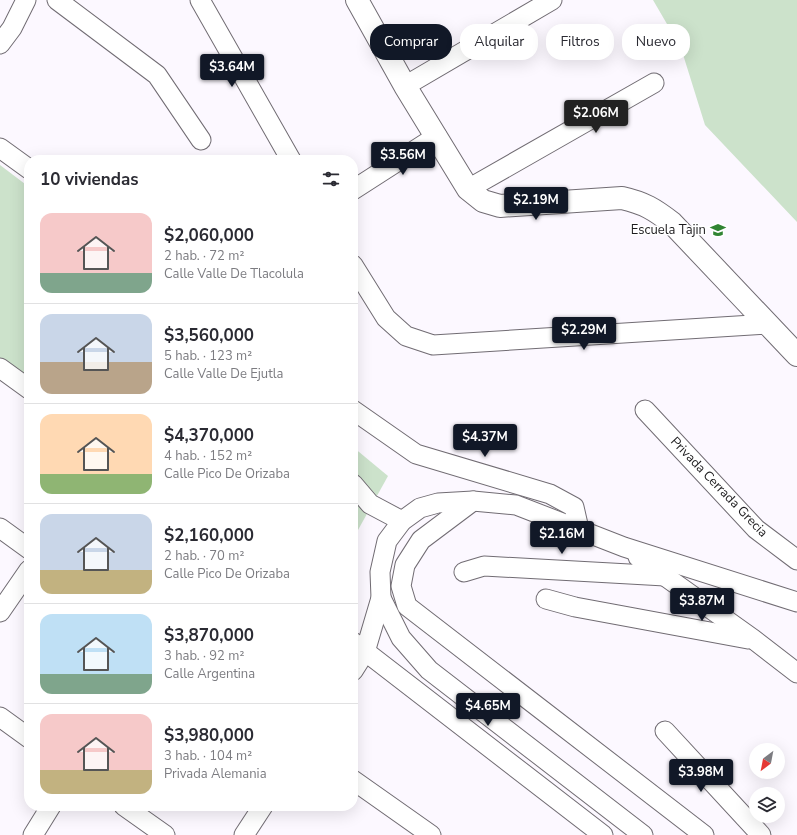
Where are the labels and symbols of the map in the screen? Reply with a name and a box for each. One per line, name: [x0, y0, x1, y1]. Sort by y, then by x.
pin: $3.64M: [199, 54, 265, 88]
pin: $2.06M: [563, 100, 629, 134]
pin: $3.56M: [370, 142, 436, 176]
pin: $2.19M: [503, 187, 569, 221]
place label: Escuela Tajin: [631, 221, 706, 239]
school or university icon: Escuela Tajin: [709, 221, 727, 239]
pin: $2.29M: [551, 317, 617, 351]
pin: $4.37M: [452, 424, 518, 458]
street label: Privada Cerrada Grecia: [666, 433, 772, 541]
pin: $2.16M: [529, 521, 595, 555]
pin: $3.87M: [669, 588, 735, 622]
pin: $4.65M: [455, 693, 521, 727]
north arrow: [749, 743, 785, 779]
pin: $3.98M: [668, 759, 734, 793]

